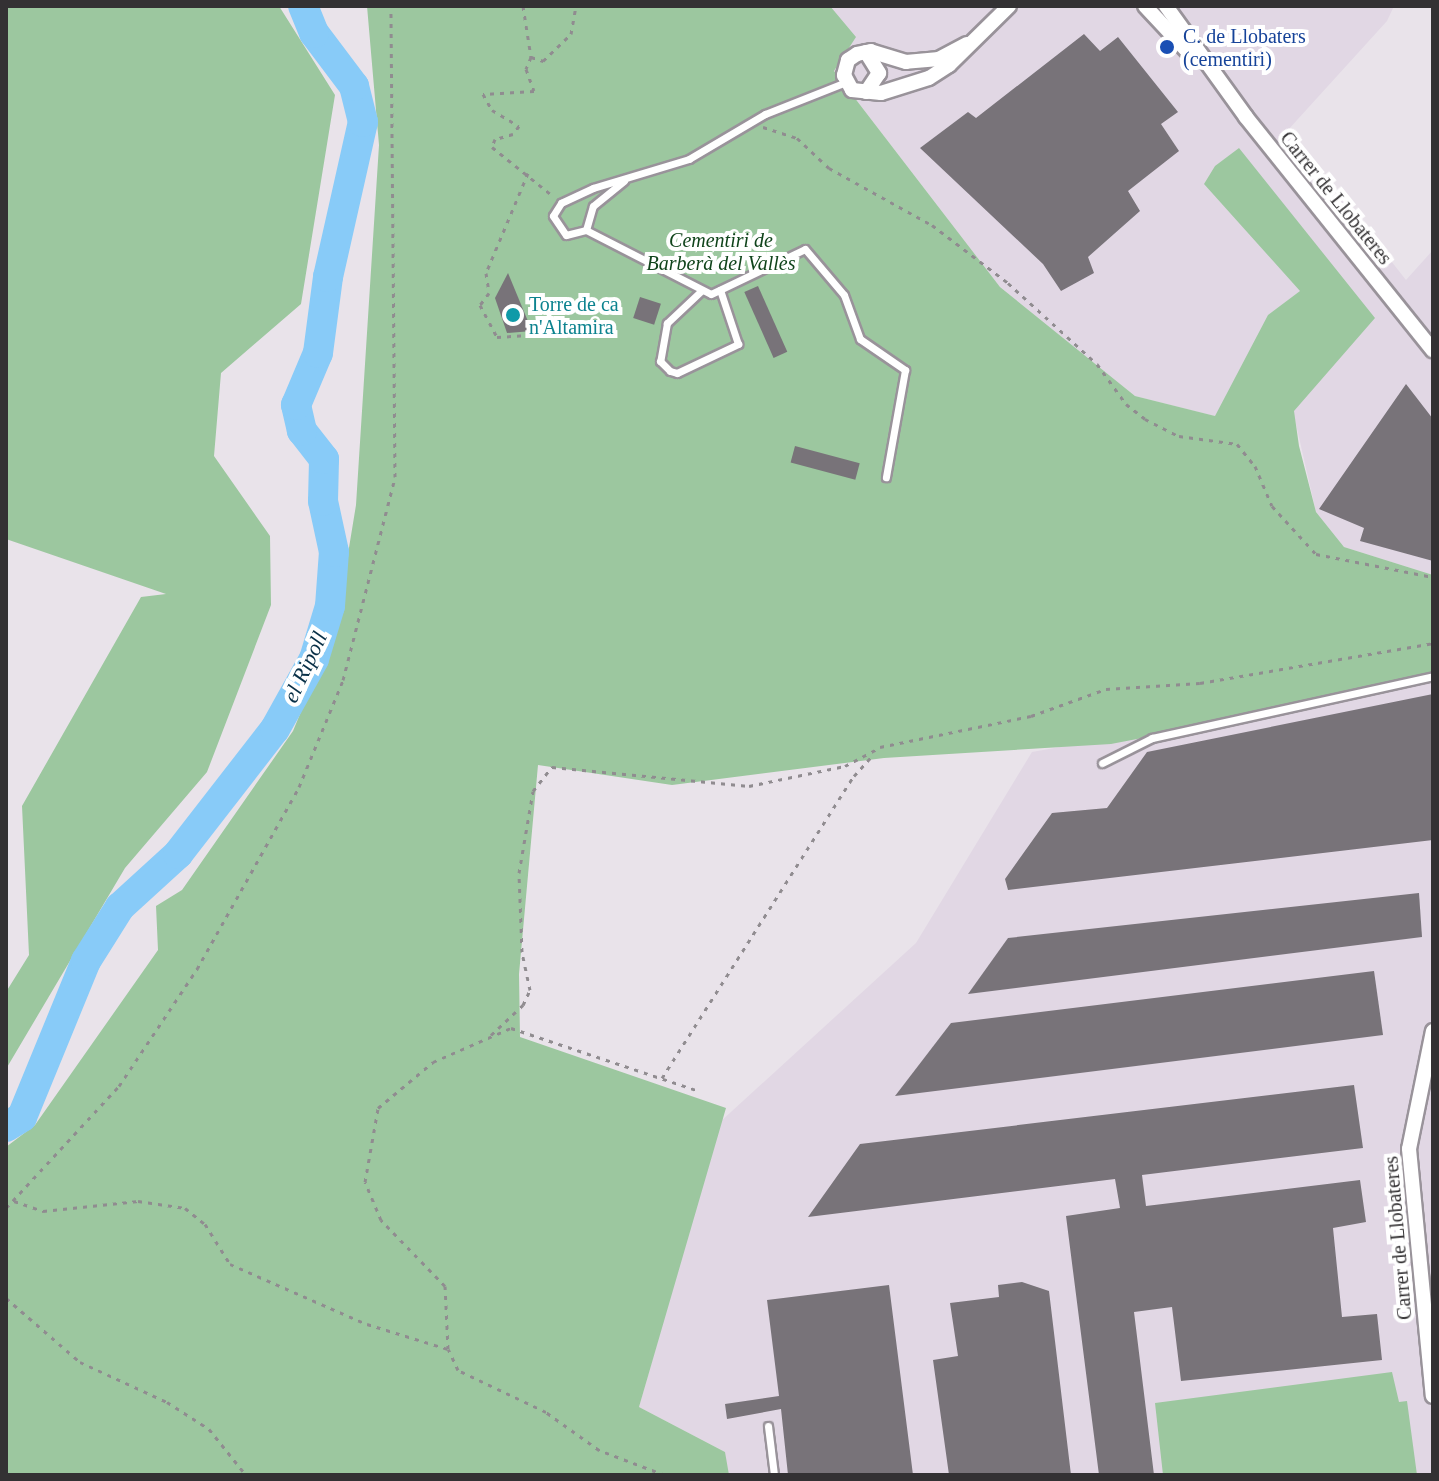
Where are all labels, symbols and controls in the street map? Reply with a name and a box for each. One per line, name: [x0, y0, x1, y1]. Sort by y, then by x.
place label: C. de Llobaters (cementiri): [1183, 24, 1306, 71]
marker: C. de Llobaters (cementiri): [1158, 38, 1176, 56]
street label: Carrer de Llobateres: [1275, 127, 1397, 269]
park label: Cementiri de Barberà del Vallès: [647, 228, 795, 275]
place label: Torre de ca n'Altamira: [529, 292, 619, 339]
marker: Torre de ca n'Altamira: [504, 306, 522, 324]
water label: el Ripoll: [277, 627, 333, 707]
street label: Carrer de Llobateres: [1379, 1155, 1417, 1321]

